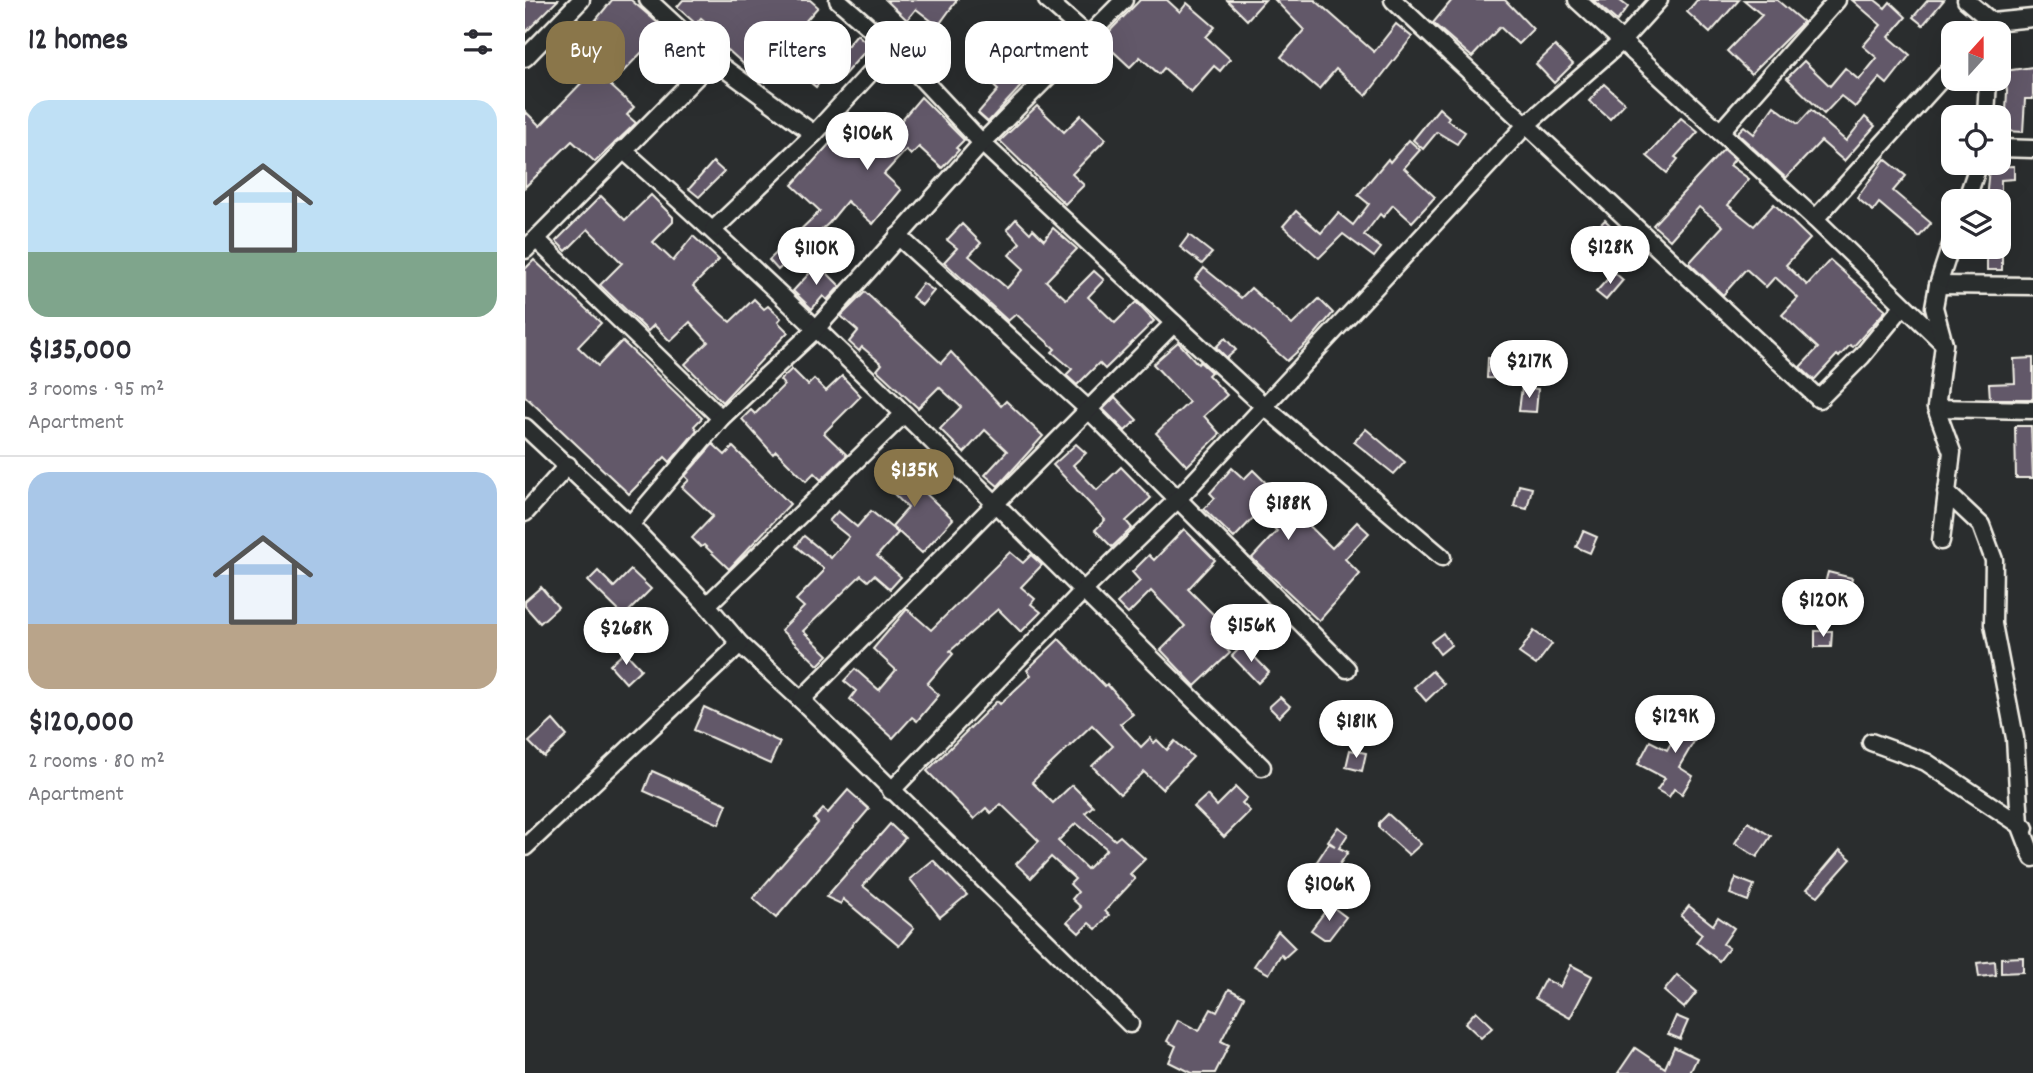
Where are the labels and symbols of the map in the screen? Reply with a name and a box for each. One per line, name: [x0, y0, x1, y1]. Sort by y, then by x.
north arrow: [1941, 21, 2011, 91]
pin: $106K: [818, 113, 916, 172]
pin: $128K: [1561, 226, 1659, 286]
pin: $110K: [767, 228, 865, 287]
pin: $217K: [1480, 340, 1578, 400]
pin: $135K: [865, 449, 963, 509]
pin: $188K: [1239, 482, 1337, 542]
pin: $120K: [1774, 580, 1872, 639]
pin: $156K: [1202, 604, 1300, 664]
pin: $268K: [577, 608, 675, 667]
pin: $129K: [1626, 696, 1724, 755]
pin: $181K: [1307, 700, 1405, 760]
pin: $106K: [1280, 864, 1378, 923]

